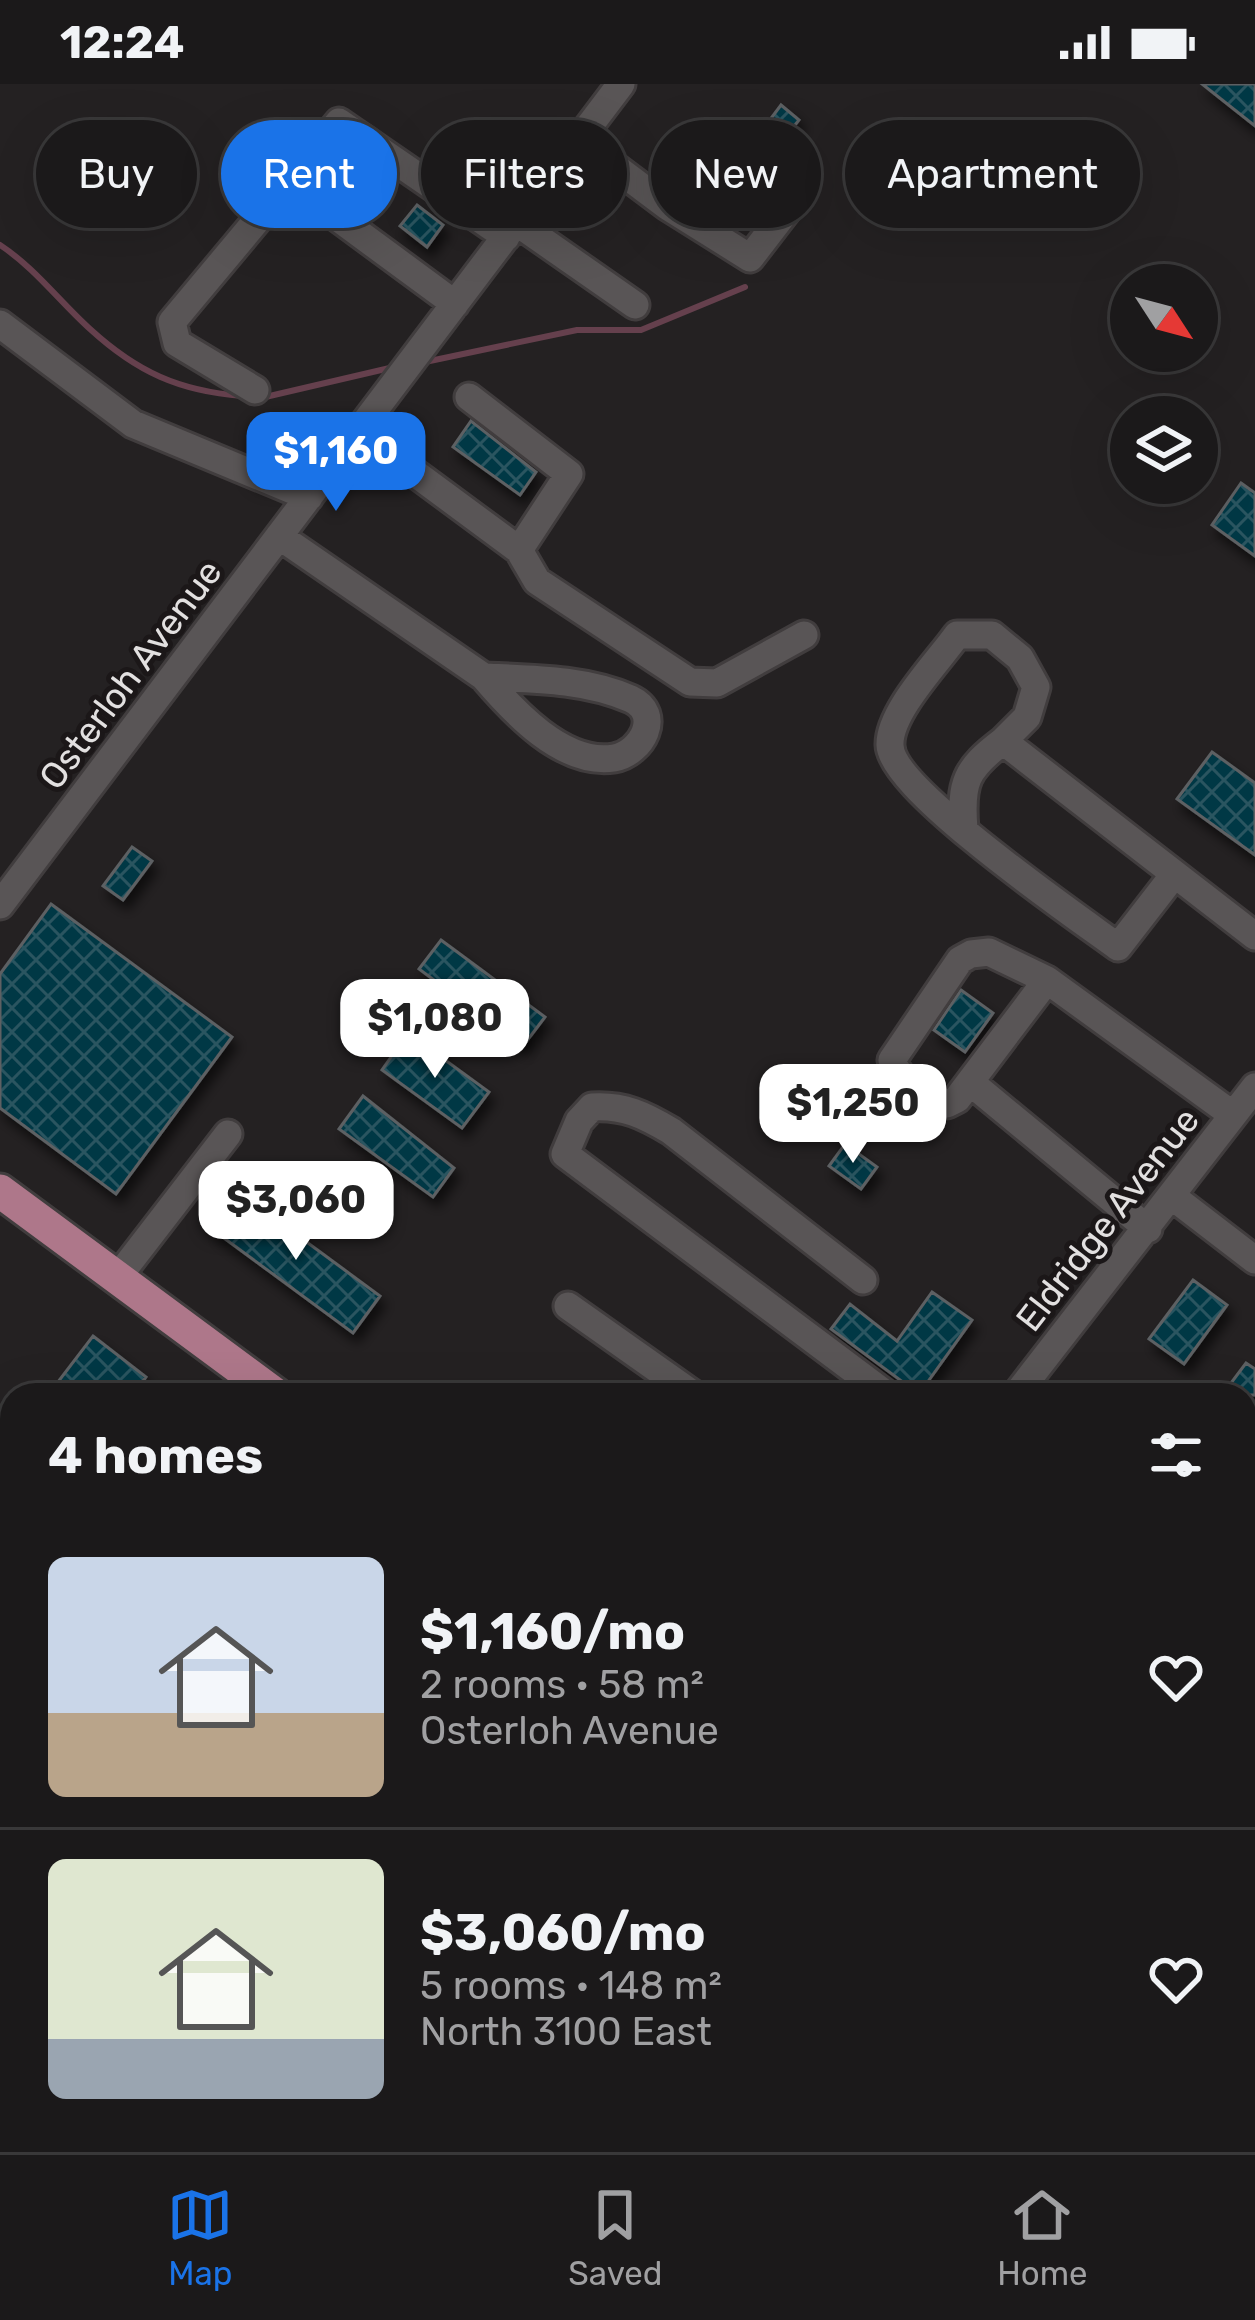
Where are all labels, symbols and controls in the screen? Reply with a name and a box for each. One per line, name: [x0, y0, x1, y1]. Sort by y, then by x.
text: 12:24: [60, 16, 185, 69]
chip: Buy: [36, 120, 197, 228]
chip: Rent: [221, 120, 397, 228]
chip: Filters: [421, 120, 627, 228]
chip: New: [651, 120, 821, 228]
chip: Apartment: [845, 120, 1140, 228]
north arrow: [1110, 264, 1218, 372]
map controls: [1110, 264, 1218, 504]
button: layers: [1110, 396, 1218, 504]
pin: $1,160: [238, 412, 434, 514]
text: $1,160: [273, 428, 399, 474]
street label: Osterloh Avenue: [30, 551, 231, 797]
pin: $1,080: [337, 979, 533, 1081]
text: $1,080: [367, 995, 503, 1041]
pin: $1,250: [755, 1064, 951, 1166]
text: $1,250: [786, 1080, 920, 1126]
street label: Eldridge Avenue: [1007, 1099, 1208, 1339]
pin: $3,060: [198, 1161, 394, 1263]
text: $3,060: [226, 1177, 366, 1223]
icon: filters: [1143, 1422, 1209, 1488]
text: 4 homes: [48, 1425, 263, 1486]
text: $1,160/mo: [420, 1601, 685, 1662]
icon: home: [144, 1605, 288, 1749]
icon: heart: [1143, 1644, 1209, 1710]
text: 2 rooms · 58 m²: [420, 1662, 704, 1708]
text: Osterloh Avenue: [420, 1708, 719, 1754]
text: $3,060/mo: [420, 1902, 706, 1963]
icon: home: [144, 1907, 288, 2051]
icon: heart: [1143, 1946, 1209, 2012]
text: 5 rooms · 148 m²: [420, 1963, 722, 2009]
text: North 3100 East: [420, 2009, 712, 2055]
tab: Map: [167, 2182, 233, 2293]
tab: Saved: [568, 2182, 662, 2293]
tab: Home: [997, 2182, 1088, 2293]

